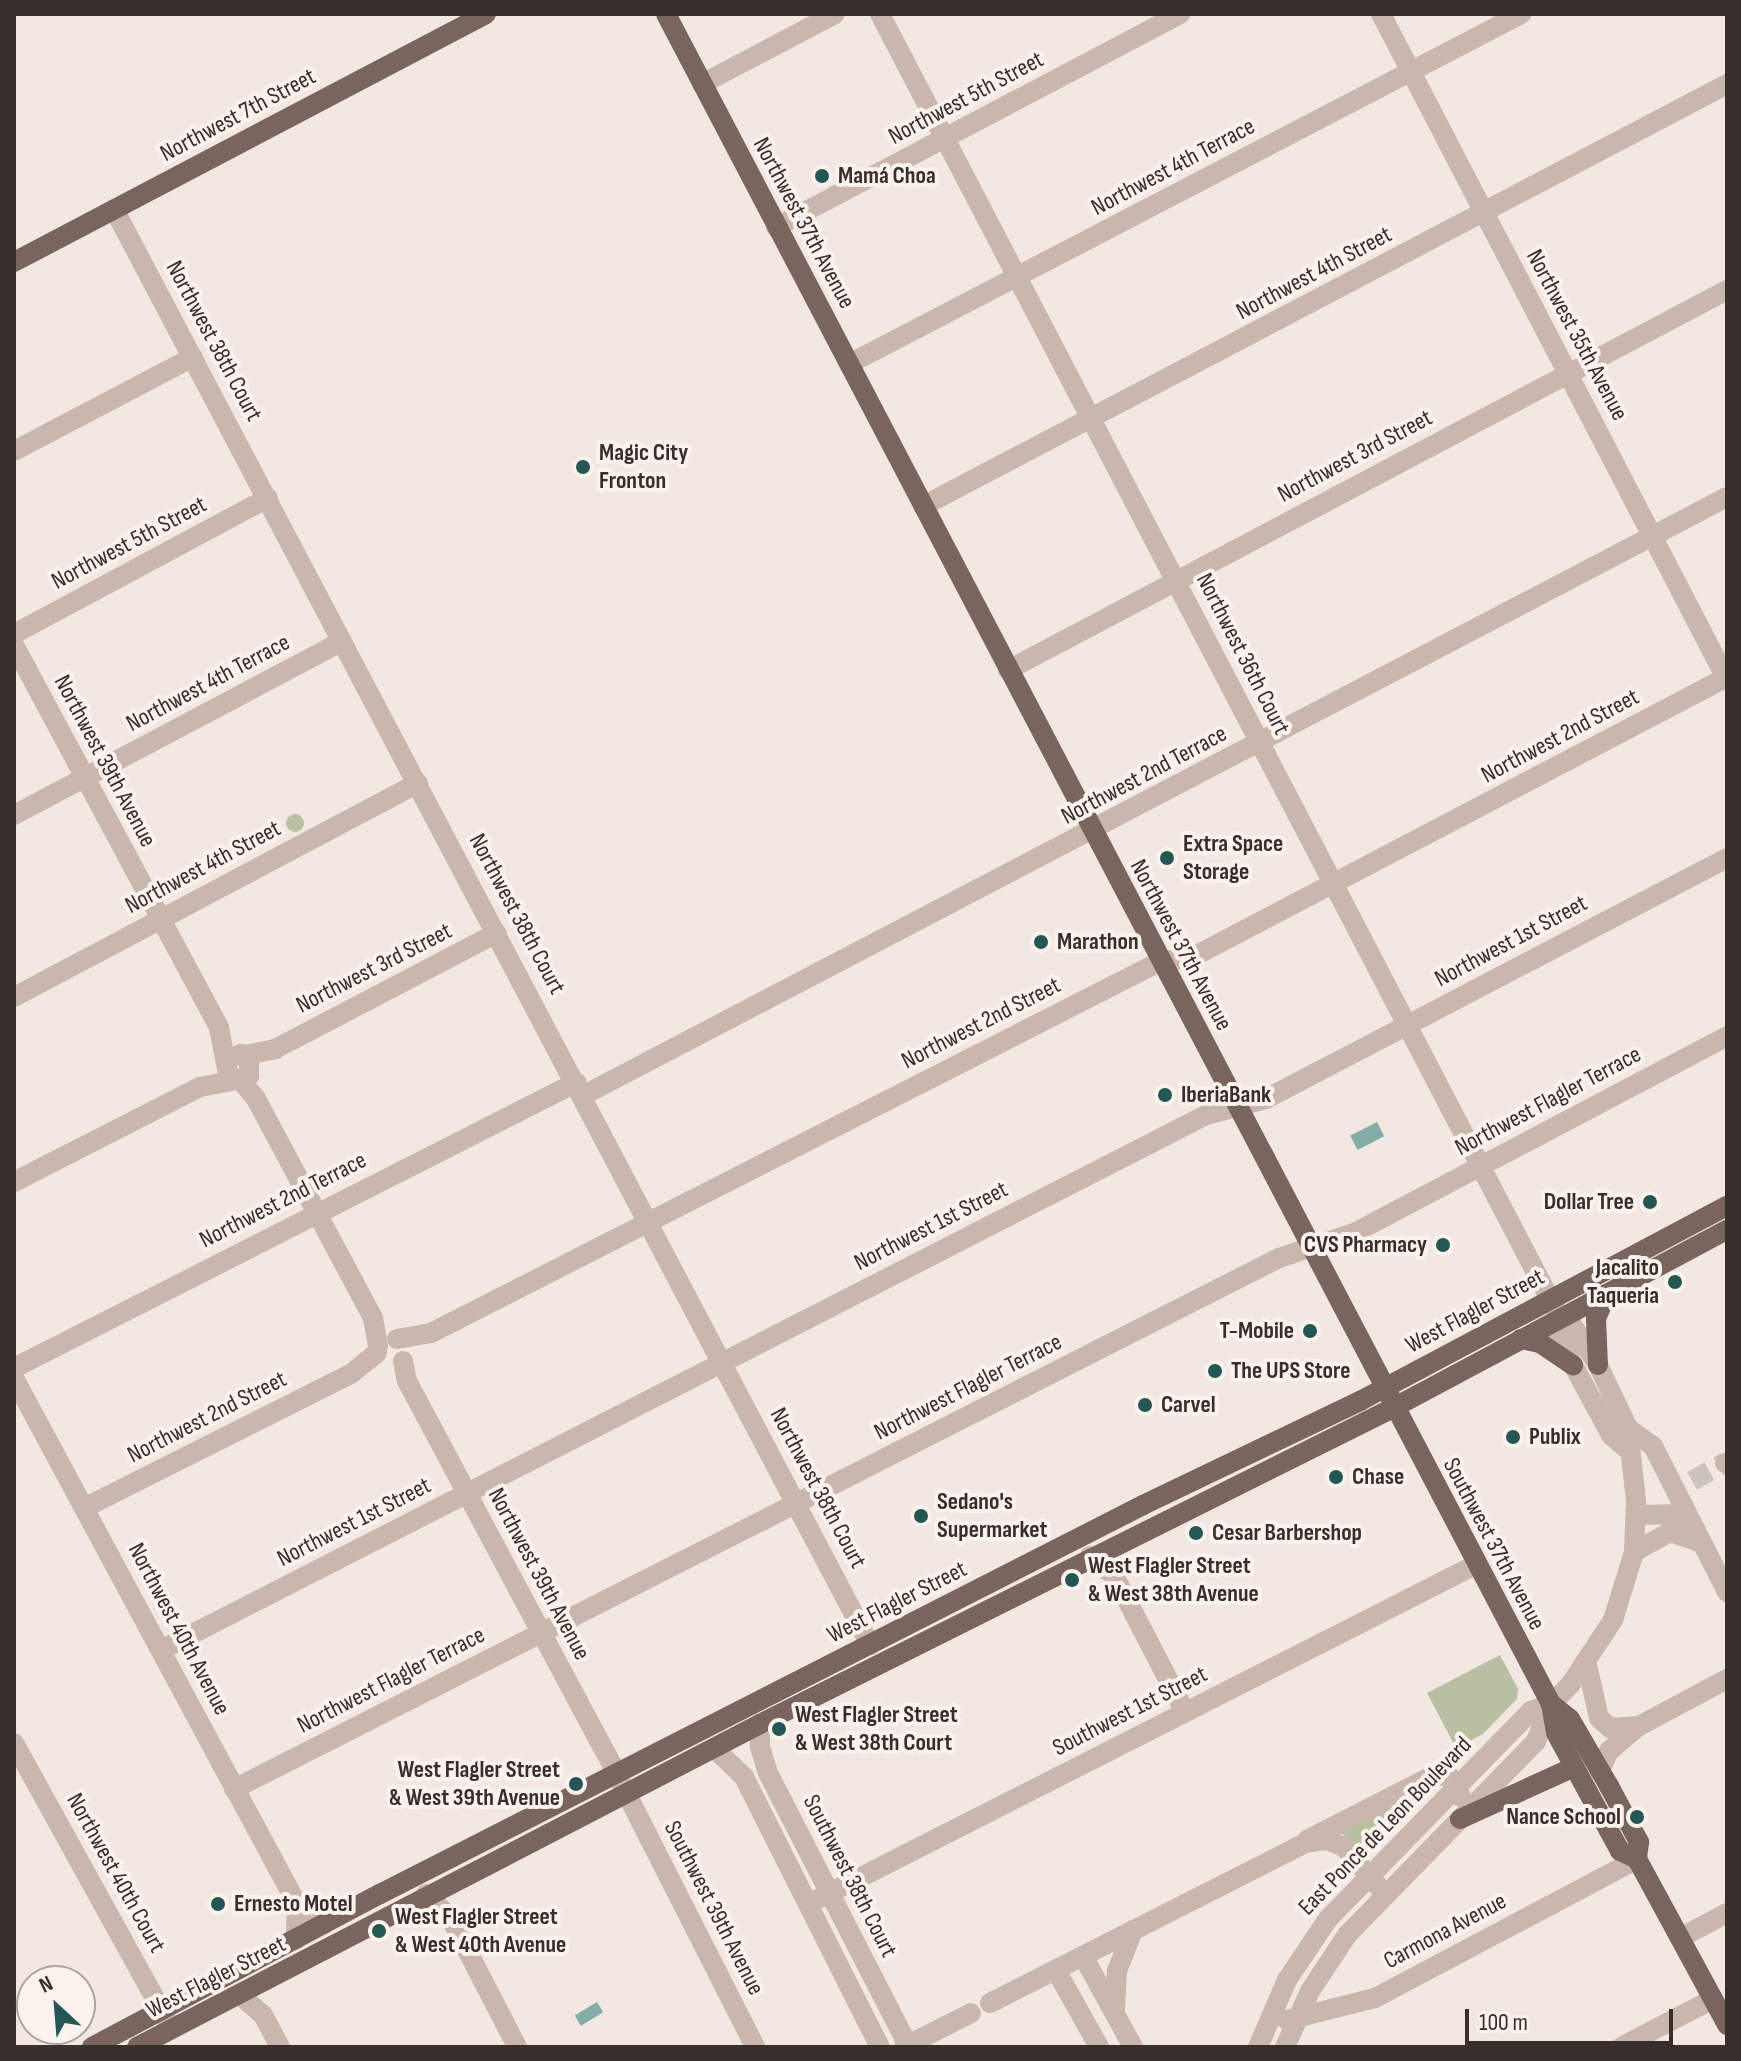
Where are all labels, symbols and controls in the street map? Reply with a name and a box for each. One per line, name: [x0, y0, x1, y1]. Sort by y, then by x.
street label: Northwest 5th Street: [884, 45, 1048, 151]
street label: Northwest 7th Street: [155, 62, 321, 168]
street label: Northwest 4th Terrace: [1086, 112, 1260, 222]
street label: Northwest 37th Avenue: [747, 132, 861, 314]
place label: Mamá Choa: [838, 162, 936, 190]
marker: Mamá Choa: [813, 167, 831, 185]
street label: Northwest 4th Street: [1231, 220, 1397, 326]
street label: Northwest 35th Avenue: [1520, 245, 1634, 425]
street label: Northwest 38th Court: [160, 256, 268, 426]
street label: Northwest 3rd Street: [1273, 403, 1437, 509]
place label: Magic City Fronton: [599, 439, 688, 495]
marker: Magic City Fronton: [574, 458, 592, 476]
street label: Northwest 5th Street: [47, 490, 211, 596]
street label: Northwest 36th Court: [1190, 568, 1296, 740]
street label: Northwest 4th Terrace: [121, 628, 295, 738]
street label: Northwest 39th Avenue: [48, 670, 162, 852]
street label: Northwest 2nd Street: [1476, 682, 1644, 790]
street label: Northwest 2nd Terrace: [1056, 719, 1232, 831]
street label: Northwest 4th Street: [120, 814, 286, 920]
street label: Northwest 38th Court: [463, 829, 571, 999]
place label: Extra Space Storage: [1183, 830, 1283, 886]
marker: Extra Space Storage: [1158, 849, 1176, 867]
street label: Northwest 37th Avenue: [1124, 854, 1238, 1036]
street label: Northwest 1st Street: [1430, 889, 1592, 993]
street label: Northwest 3rd Street: [291, 916, 457, 1020]
place label: Marathon: [1057, 928, 1139, 956]
marker: Marathon: [1032, 933, 1050, 951]
street label: Northwest 2nd Street: [897, 971, 1065, 1075]
street label: Northwest Flagler Terrace: [1450, 1040, 1646, 1162]
place label: IberiaBank: [1181, 1081, 1271, 1109]
marker: IberiaBank: [1156, 1086, 1174, 1104]
street label: Northwest 2nd Terrace: [195, 1146, 371, 1254]
street label: Northwest 1st Street: [849, 1175, 1013, 1277]
place label: Dollar Tree: [1544, 1188, 1634, 1216]
marker: Dollar Tree: [1641, 1193, 1659, 1211]
place label: CVS Pharmacy: [1304, 1231, 1427, 1259]
marker: CVS Pharmacy: [1434, 1236, 1452, 1254]
place label: Jacalito Taqueria: [1587, 1254, 1659, 1310]
street label: West Flagler Street: [1401, 1262, 1549, 1360]
marker: Jacalito Taqueria: [1666, 1273, 1684, 1291]
place label: T-Mobile: [1219, 1317, 1294, 1345]
marker: T-Mobile: [1301, 1322, 1319, 1340]
street label: Northwest Flagler Terrace: [869, 1327, 1067, 1447]
place label: The UPS Store: [1231, 1357, 1350, 1385]
marker: The UPS Store: [1206, 1362, 1224, 1380]
street label: Northwest 2nd Street: [123, 1365, 291, 1469]
place label: Carvel: [1161, 1391, 1216, 1419]
marker: Carvel: [1136, 1396, 1154, 1414]
street label: Northwest 38th Court: [764, 1403, 872, 1573]
place label: Publix: [1529, 1423, 1581, 1451]
marker: Publix: [1504, 1428, 1522, 1446]
street label: Southwest 37th Avenue: [1437, 1453, 1551, 1635]
place label: Chase: [1352, 1463, 1404, 1491]
marker: Chase: [1327, 1468, 1345, 1486]
street label: Northwest 1st Street: [272, 1471, 436, 1573]
street label: Northwest 39th Avenue: [482, 1483, 596, 1665]
place label: Sedano's Supermarket: [937, 1488, 1047, 1544]
marker: Sedano's Supermarket: [912, 1507, 930, 1525]
place label: Cesar Barbershop: [1212, 1519, 1362, 1547]
marker: Cesar Barbershop: [1187, 1524, 1205, 1542]
street label: Northwest 40th Avenue: [122, 1538, 236, 1720]
place label: West Flagler Street & West 38th Avenue: [1088, 1552, 1259, 1608]
street label: West Flagler Street: [823, 1555, 971, 1649]
marker: West Flagler Street & West 38th Avenue: [1063, 1571, 1081, 1589]
street label: Northwest Flagler Terrace: [292, 1620, 490, 1740]
street label: Southwest 1st Street: [1048, 1660, 1212, 1762]
place label: West Flagler Street & West 38th Court: [795, 1701, 958, 1757]
marker: West Flagler Street & West 38th Court: [770, 1720, 788, 1738]
street label: East Ponce de Leon Boulevard: [1292, 1731, 1478, 1921]
place label: West Flagler Street & West 39th Avenue: [389, 1756, 560, 1812]
marker: West Flagler Street & West 39th Avenue: [567, 1775, 585, 1793]
street label: Northwest 40th Court: [60, 1788, 172, 1958]
street label: Southwest 38th Court: [797, 1790, 903, 1962]
place label: Nance School: [1506, 1803, 1621, 1831]
marker: Nance School: [1628, 1808, 1646, 1826]
street label: Southwest 39th Avenue: [658, 1816, 770, 2000]
street label: Carmona Avenue: [1379, 1887, 1511, 1975]
place label: Ernesto Motel: [234, 1890, 353, 1918]
marker: Ernesto Motel: [209, 1895, 227, 1913]
place label: West Flagler Street & West 40th Avenue: [395, 1903, 566, 1959]
marker: West Flagler Street & West 40th Avenue: [370, 1922, 388, 1940]
street label: West Flagler Street: [142, 1930, 290, 2024]
north arrow: [16, 1965, 96, 2045]
text: N: [35, 1970, 57, 1999]
scale bar: [1469, 1993, 1677, 2043]
text: 100 m: [1479, 2008, 1528, 2037]

